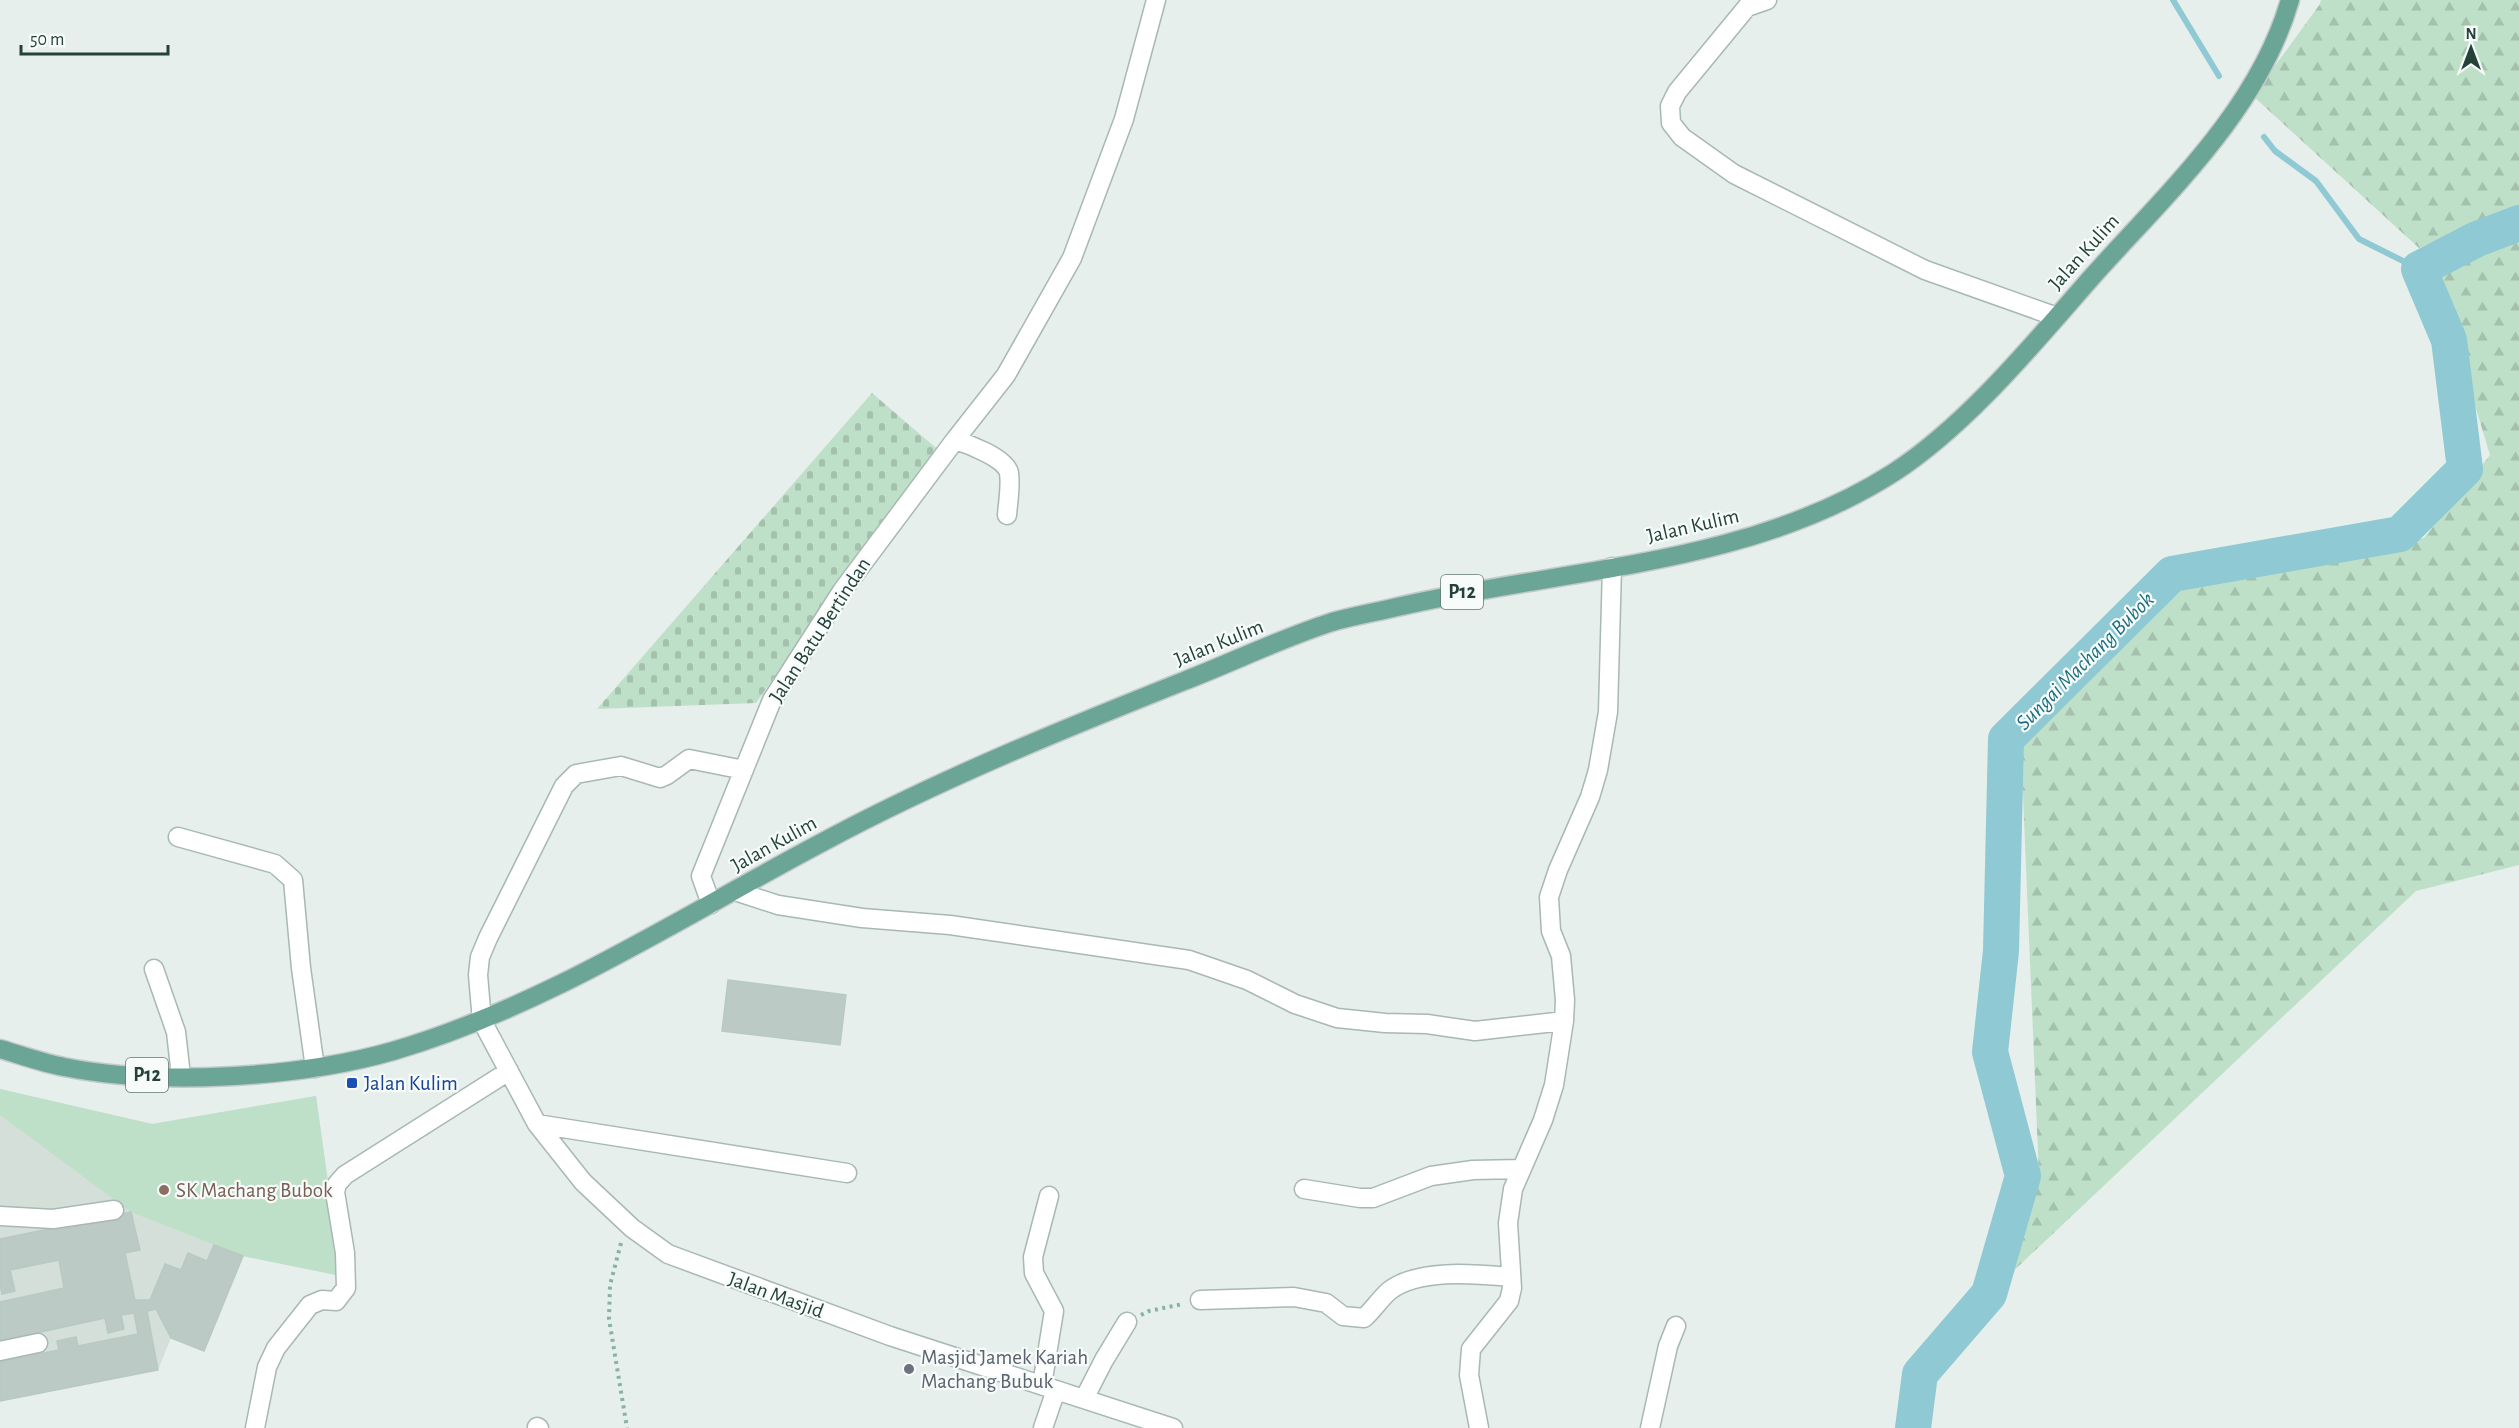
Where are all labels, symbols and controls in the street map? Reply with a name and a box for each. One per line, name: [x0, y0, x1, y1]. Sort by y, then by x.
scale bar: [21, 18, 168, 56]
north arrow: [2441, 18, 2501, 78]
text: N: [2465, 26, 2477, 42]
text: 50 m: [30, 31, 64, 49]
street label: Jalan Kulim: [2045, 210, 2123, 294]
street label: Jalan Kulim: [1645, 505, 1741, 547]
street label: Jalan Batu Bertindan: [765, 554, 875, 706]
road number: P12: [1441, 575, 1483, 609]
water label: Sungai Machang Bubok: [2012, 588, 2158, 734]
street label: Jalan Kulim: [1172, 616, 1266, 670]
street label: Jalan Kulim: [728, 812, 820, 876]
road number: P12: [126, 1058, 168, 1092]
place label: Jalan Kulim: [364, 1073, 458, 1094]
marker: Jalan Kulim: [345, 1076, 359, 1090]
place label: SK Machang Bubok: [176, 1180, 333, 1201]
marker: SK Machang Bubok: [157, 1183, 171, 1197]
street label: Jalan Masjid: [725, 1268, 827, 1322]
place label: Masjid Jamek Kariah Machang Bubuk: [921, 1347, 1088, 1392]
marker: Masjid Jamek Kariah Machang Bubuk: [902, 1362, 916, 1376]

